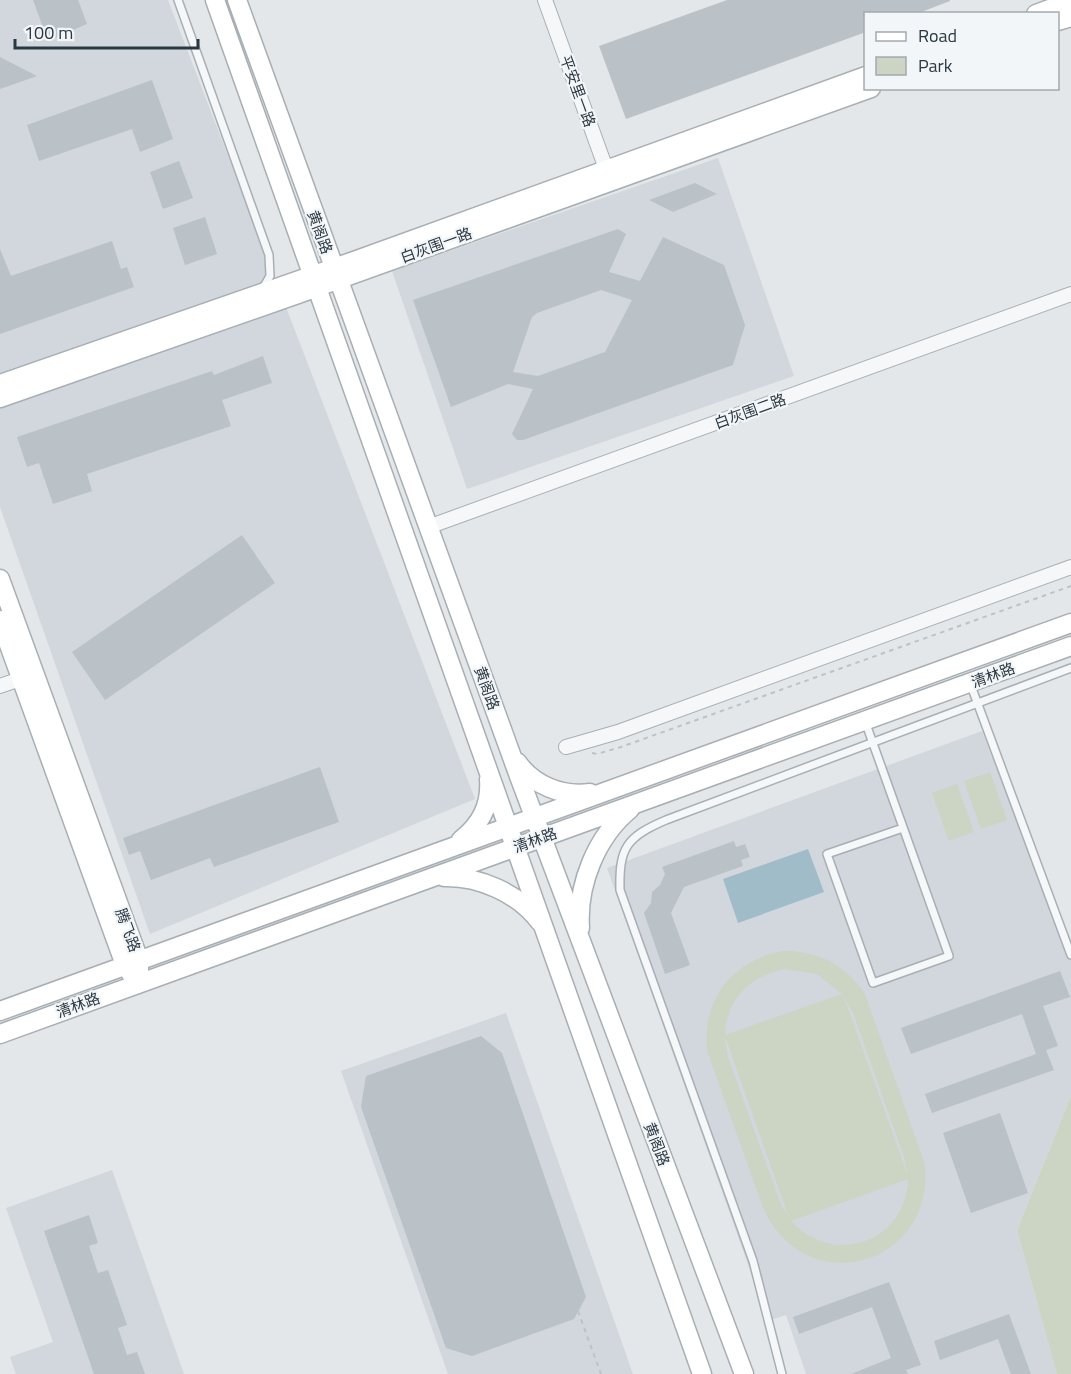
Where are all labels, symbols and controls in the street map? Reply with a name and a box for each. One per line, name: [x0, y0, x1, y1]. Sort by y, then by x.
scale bar: [15, 12, 198, 50]
legend: [864, 12, 1059, 90]
text: 100 m: [24, 19, 73, 46]
text: Road: [918, 22, 957, 49]
street label: 平安里一路: [554, 52, 602, 130]
text: Park: [918, 52, 953, 79]
street label: 黄阁路: [301, 207, 339, 257]
street label: 白灰围一路: [397, 221, 475, 269]
street label: 白灰围二路: [711, 387, 789, 435]
street label: 清林路: [968, 656, 1018, 694]
street label: 黄阁路: [468, 663, 506, 713]
street label: 清林路: [510, 821, 560, 859]
street label: 腾飞路: [109, 905, 147, 955]
street label: 清林路: [53, 986, 103, 1024]
street label: 黄阁路: [638, 1119, 676, 1169]

